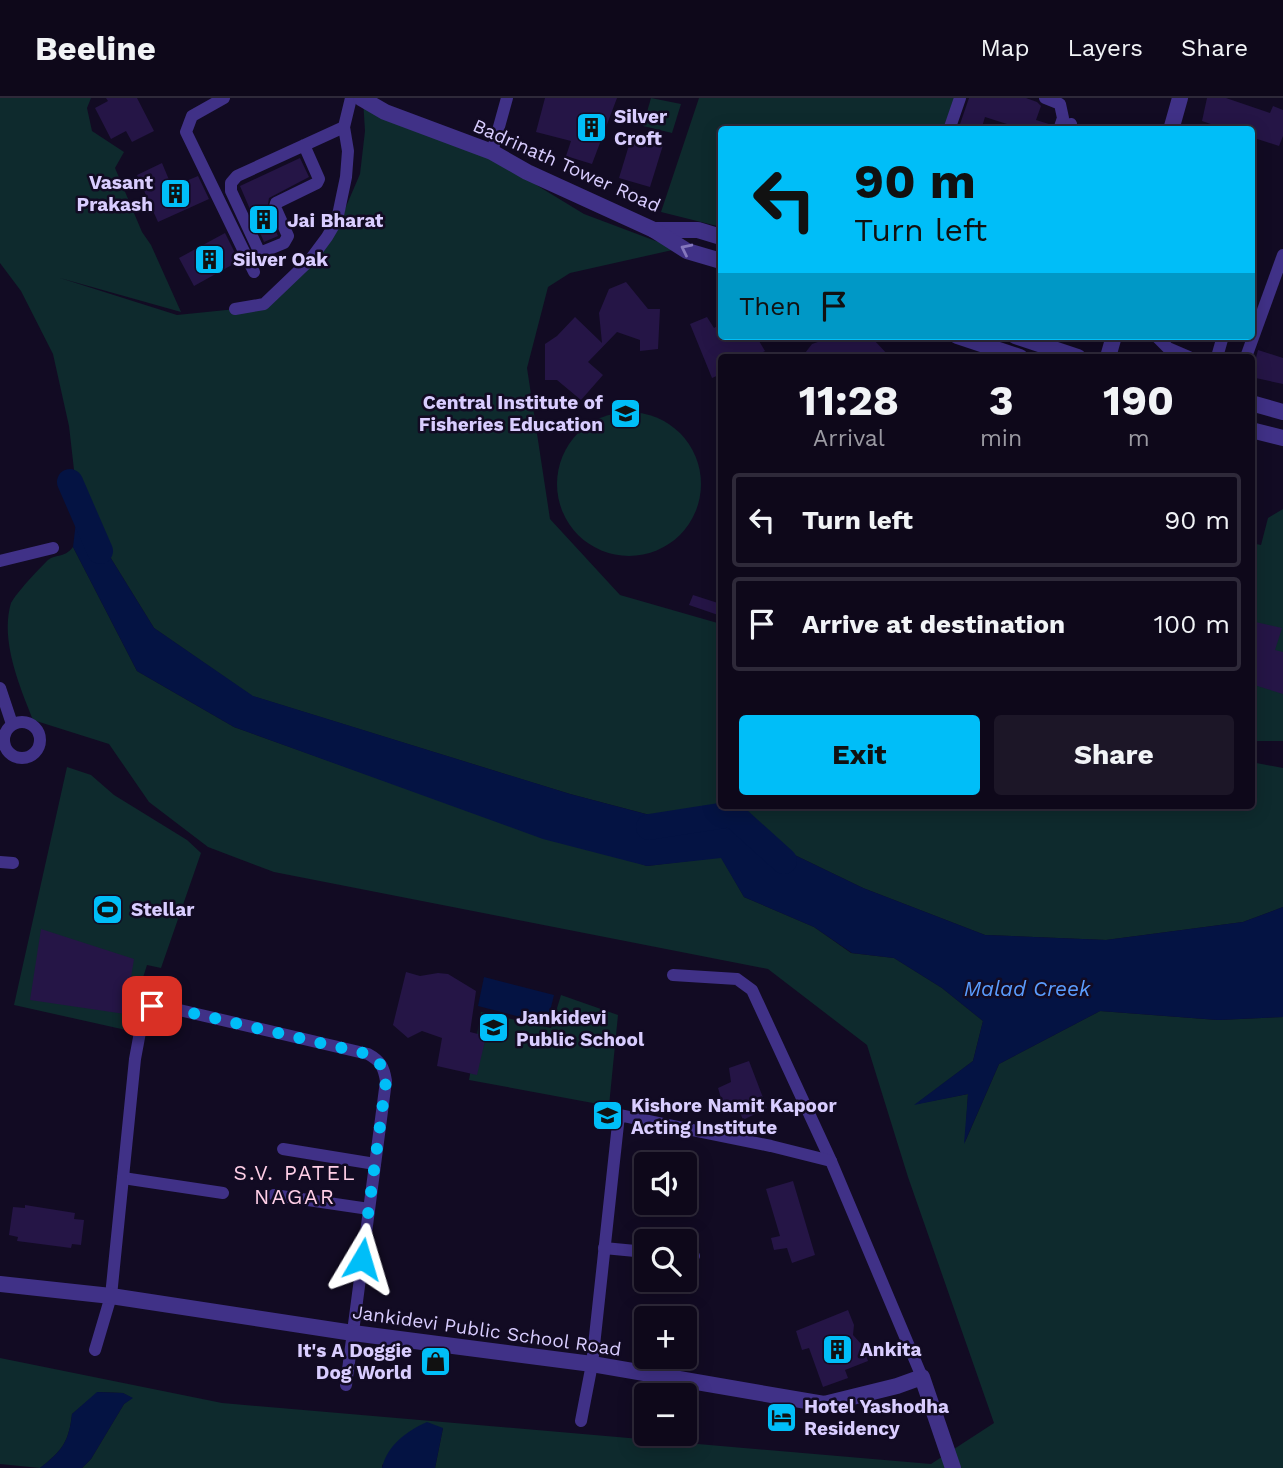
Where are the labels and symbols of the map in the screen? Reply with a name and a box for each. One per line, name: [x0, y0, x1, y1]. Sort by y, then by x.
place label: Silver Croft: [614, 105, 668, 150]
building icon: Silver Croft: [574, 110, 608, 144]
street label: Badrinath Tower Road: [469, 114, 664, 217]
place label: Vasant Prakash: [77, 171, 154, 216]
building icon: Vasant Prakash: [159, 176, 193, 210]
building icon: Jai Bharat: [247, 203, 281, 237]
place label: Jai Bharat: [287, 209, 384, 232]
building icon: Silver Oak: [193, 242, 227, 276]
one-way arrow: [681, 243, 693, 257]
place label: Silver Oak: [233, 248, 328, 271]
place label: Central Institute of Fisheries Education: [419, 391, 603, 436]
school or university icon: Central Institute of Fisheries Education: [609, 396, 643, 430]
sports icon: Stellar: [91, 892, 125, 926]
place label: Stellar: [131, 898, 195, 921]
pin: [122, 976, 182, 1036]
water label: Malad Creek: [964, 976, 1091, 1001]
place label: Jankidevi Public School: [516, 1006, 645, 1051]
school or university icon: Jankidevi Public School: [476, 1011, 510, 1045]
place label: Kishore Namit Kapoor Acting Institute: [631, 1094, 837, 1139]
school or university icon: Kishore Namit Kapoor Acting Institute: [591, 1099, 625, 1133]
district label: S.V. PATEL NAGAR: [234, 1160, 356, 1209]
position arrow: [325, 1222, 399, 1296]
street label: Jankidevi Public School Road: [351, 1300, 623, 1361]
building icon: Ankita: [820, 1332, 854, 1366]
place label: Ankita: [860, 1338, 921, 1361]
place label: It's A Doggie Dog World: [297, 1339, 412, 1384]
shop icon: It's A Doggie Dog World: [418, 1344, 452, 1378]
place label: Hotel Yashodha Residency: [804, 1395, 949, 1440]
hotel icon: Hotel Yashodha Residency: [764, 1400, 798, 1434]

